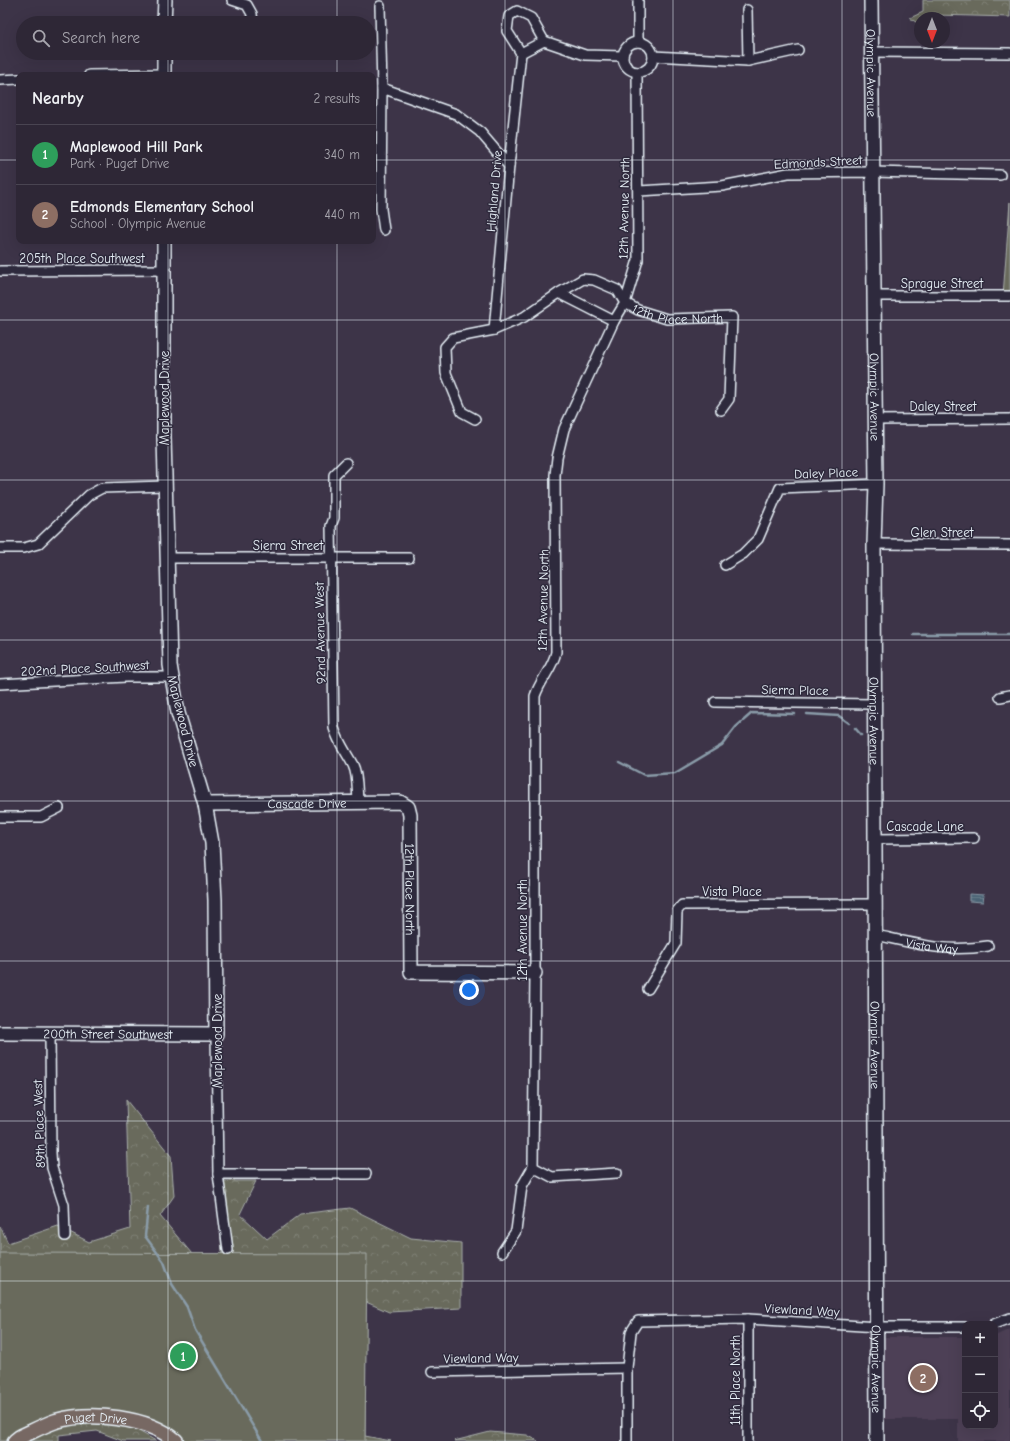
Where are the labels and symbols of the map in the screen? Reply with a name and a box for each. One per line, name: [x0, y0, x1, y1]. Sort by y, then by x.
north arrow: [914, 12, 950, 48]
street label: Olympic Avenue: [864, 29, 880, 118]
street label: Highland Drive: [483, 149, 505, 233]
street label: Edmonds Street: [773, 152, 864, 172]
street label: 12th Avenue North: [616, 157, 632, 259]
street label: 205th Place Southwest: [19, 251, 146, 266]
street label: Sprague Street: [901, 276, 985, 291]
street label: 12th Place North: [629, 301, 723, 326]
street label: Maplewood Drive: [157, 350, 172, 445]
street label: Olympic Avenue: [867, 353, 883, 441]
street label: Daley Street: [910, 399, 978, 414]
street label: Daley Place: [794, 464, 859, 482]
street label: Glen Street: [911, 525, 975, 540]
street label: Sierra Street: [253, 538, 324, 553]
street label: 12th Avenue North: [535, 549, 551, 651]
street label: 92nd Avenue West: [312, 581, 328, 684]
street label: 202nd Place Southwest: [20, 657, 151, 679]
street label: Maplewood Drive: [164, 673, 202, 769]
street label: Olympic Avenue: [867, 677, 882, 765]
street label: Sierra Place: [761, 682, 829, 698]
street label: Cascade Drive: [267, 795, 347, 811]
street label: Cascade Lane: [886, 819, 964, 834]
street label: 12th Place North: [403, 843, 418, 936]
street label: 12th Avenue North: [515, 879, 530, 981]
street label: Vista Place: [702, 884, 762, 899]
street label: Vista Way: [904, 934, 958, 956]
your location: [459, 980, 479, 1000]
street label: Maplewood Drive: [210, 993, 225, 1088]
street label: Olympic Avenue: [868, 1001, 883, 1089]
street label: 200th Street Southwest: [43, 1026, 174, 1041]
street label: 89th Place West: [30, 1078, 48, 1169]
street label: Viewland Way: [764, 1301, 840, 1319]
street label: Olympic Avenue: [869, 1325, 884, 1413]
street label: 11th Place North: [728, 1335, 743, 1425]
pin: 1: [170, 1341, 196, 1371]
street label: Viewland Way: [443, 1350, 519, 1366]
pin: 2: [910, 1363, 936, 1393]
street label: Puget Drive: [63, 1409, 129, 1427]

